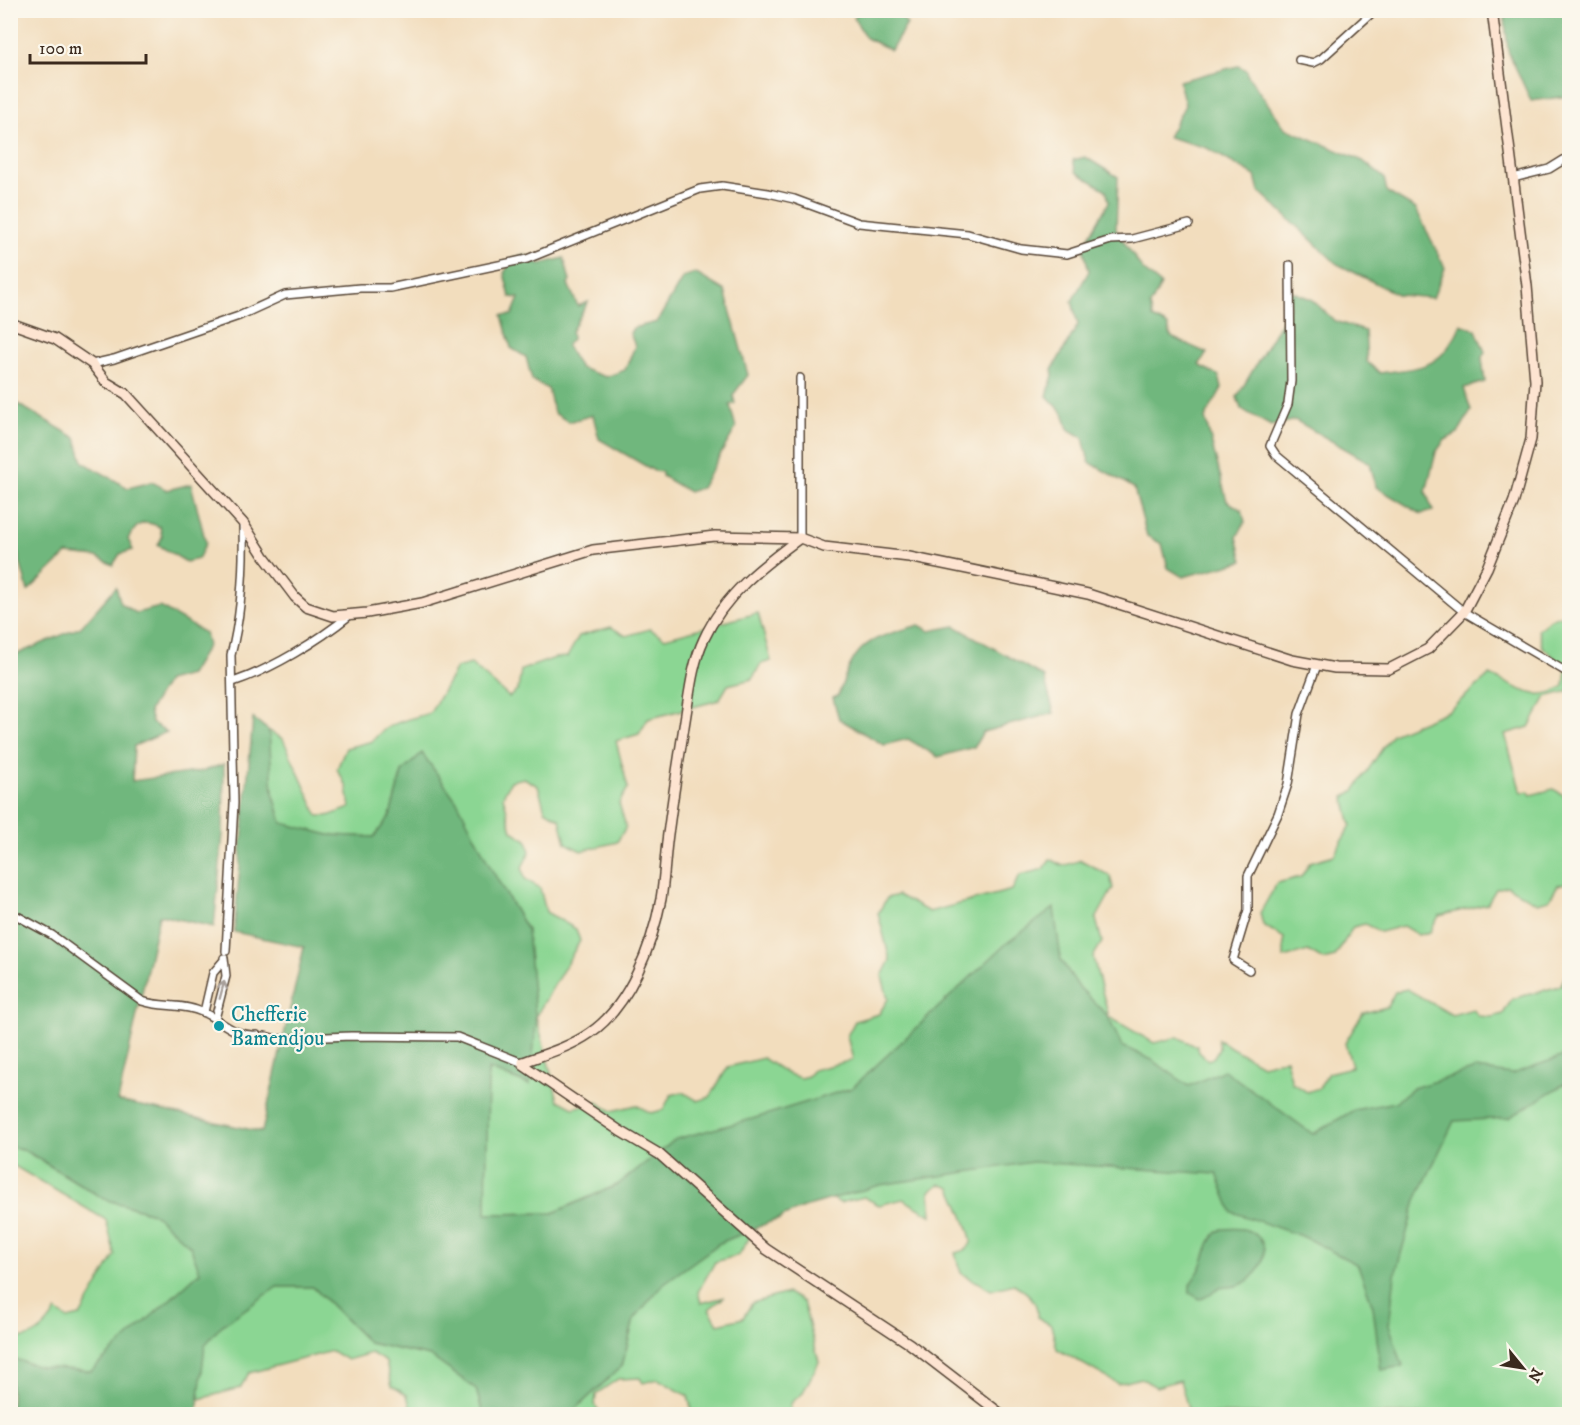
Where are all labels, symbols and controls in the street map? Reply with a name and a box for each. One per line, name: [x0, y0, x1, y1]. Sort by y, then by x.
scale bar: [30, 27, 146, 65]
text: 100 m: [39, 38, 82, 60]
one-way arrow: [217, 981, 229, 1000]
place label: Chefferie Bamendjou: [231, 1002, 324, 1052]
marker: Chefferie Bamendjou: [212, 1019, 226, 1033]
north arrow: [1493, 1338, 1553, 1398]
text: N: [1523, 1364, 1547, 1386]

